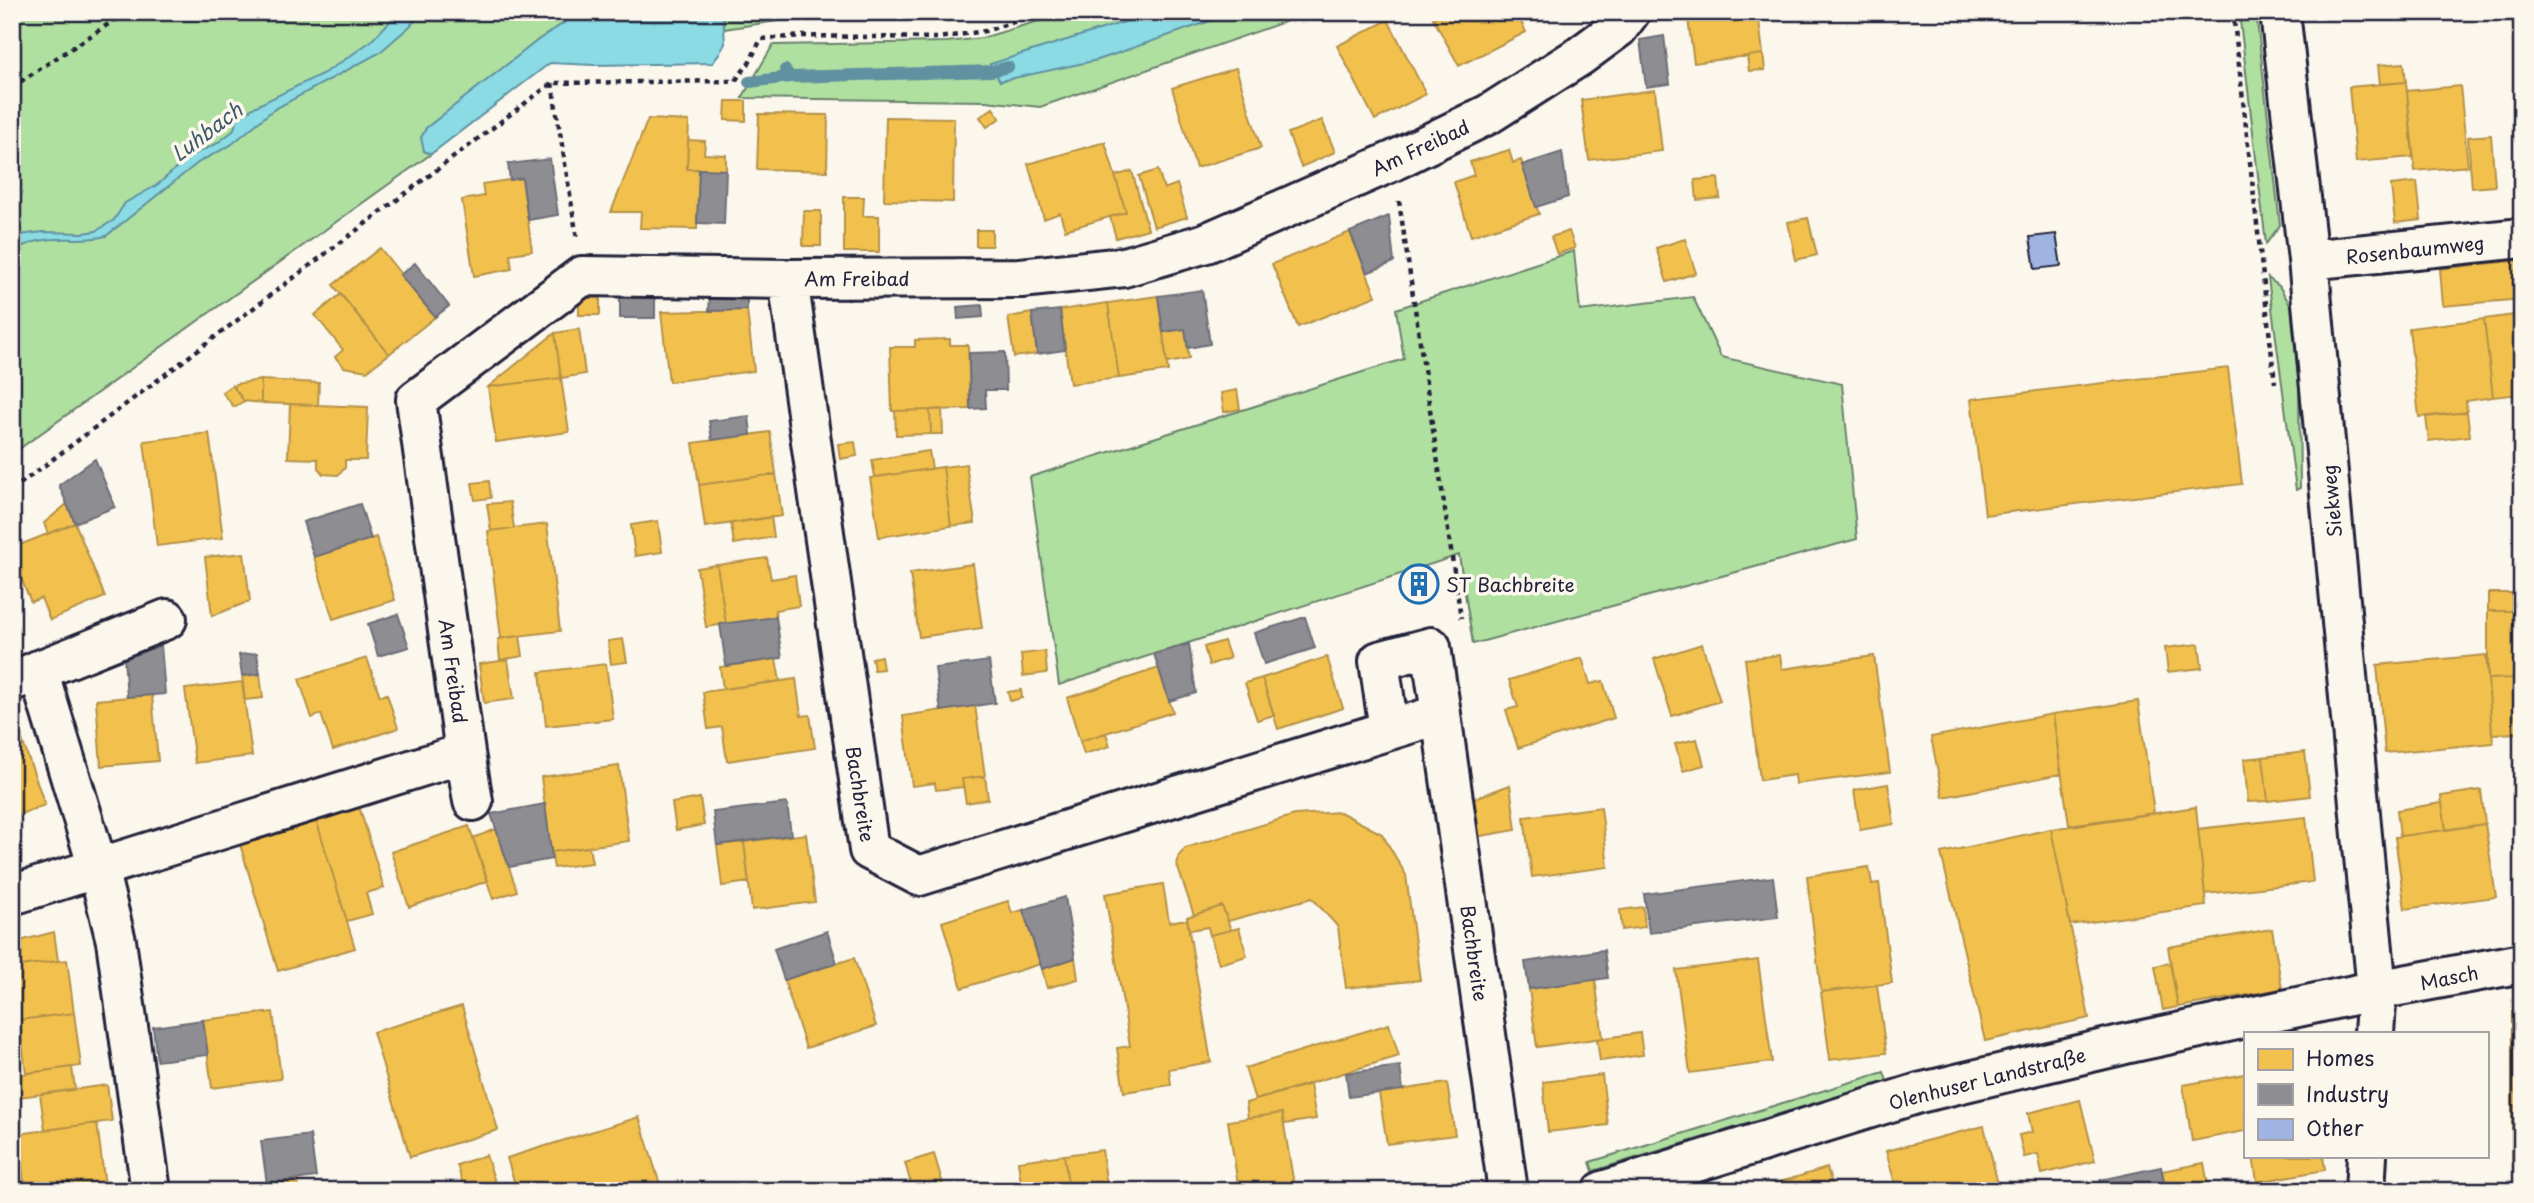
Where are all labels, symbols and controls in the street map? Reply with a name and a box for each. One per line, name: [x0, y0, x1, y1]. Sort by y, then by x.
water label: Luhbach: [164, 93, 249, 168]
street label: Am Freibad: [1366, 112, 1474, 182]
street label: Rosenbaumweg: [2344, 228, 2486, 270]
street label: Am Freibad: [804, 264, 910, 292]
street label: Siekweg: [2314, 463, 2348, 539]
building icon: ST Bachbreite: [1398, 563, 1440, 605]
place label: ST Bachbreite: [1446, 570, 1575, 598]
street label: Am Freibad: [433, 617, 475, 725]
street label: Bachbreite: [840, 744, 882, 844]
street label: Bachbreite: [1454, 903, 1496, 1003]
street label: Masch: [2418, 958, 2480, 996]
legend: [2244, 1032, 2488, 1158]
street label: Olenhuser Landstraße: [1885, 1040, 2089, 1116]
text: Homes: [2306, 1041, 2374, 1073]
text: Industry: [2306, 1077, 2389, 1109]
text: Other: [2306, 1111, 2364, 1143]

